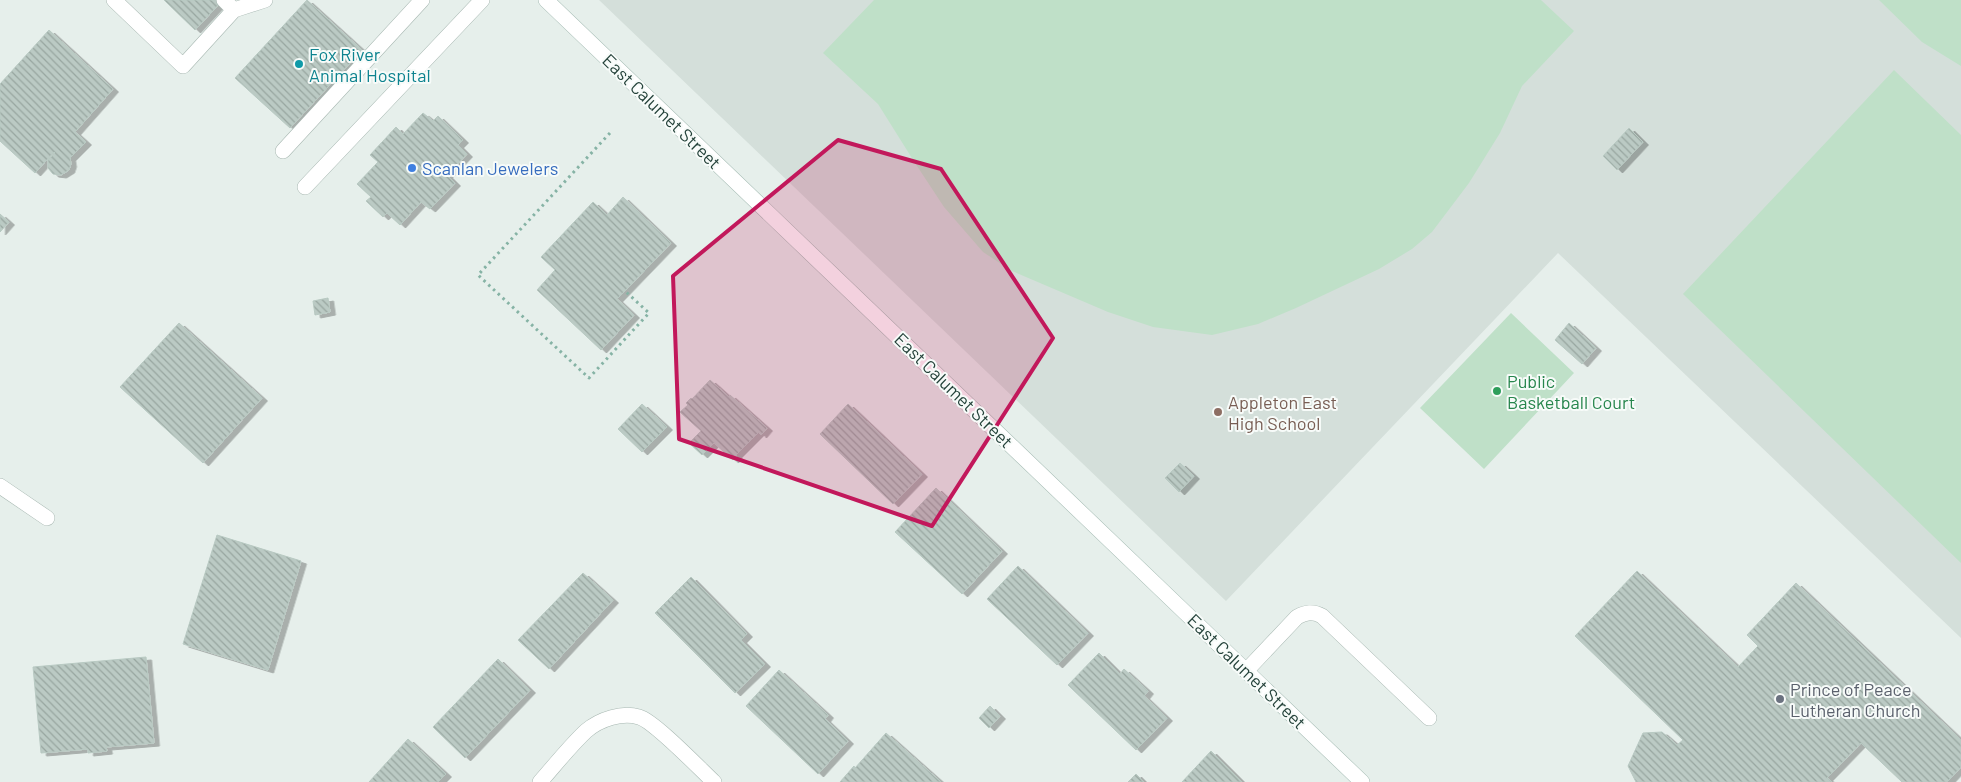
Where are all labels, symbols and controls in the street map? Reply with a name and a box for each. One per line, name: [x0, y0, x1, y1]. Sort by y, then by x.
place label: Fox River Animal Hospital: [309, 43, 431, 86]
street label: East Calumet Street: [598, 49, 726, 173]
marker: Fox River Animal Hospital: [293, 58, 305, 70]
place label: Scanlan Jewelers: [422, 157, 558, 179]
marker: Scanlan Jewelers: [406, 162, 418, 174]
street label: East Calumet Street: [890, 328, 1018, 452]
place label: Public Basketball Court: [1507, 370, 1635, 413]
marker: Public Basketball Court: [1491, 385, 1503, 397]
place label: Appleton East High School: [1228, 391, 1337, 434]
marker: Appleton East High School: [1212, 406, 1224, 418]
street label: East Calumet Street: [1183, 609, 1311, 733]
place label: Prince of Peace Lutheran Church: [1790, 678, 1920, 721]
marker: Prince of Peace Lutheran Church: [1774, 693, 1786, 705]

